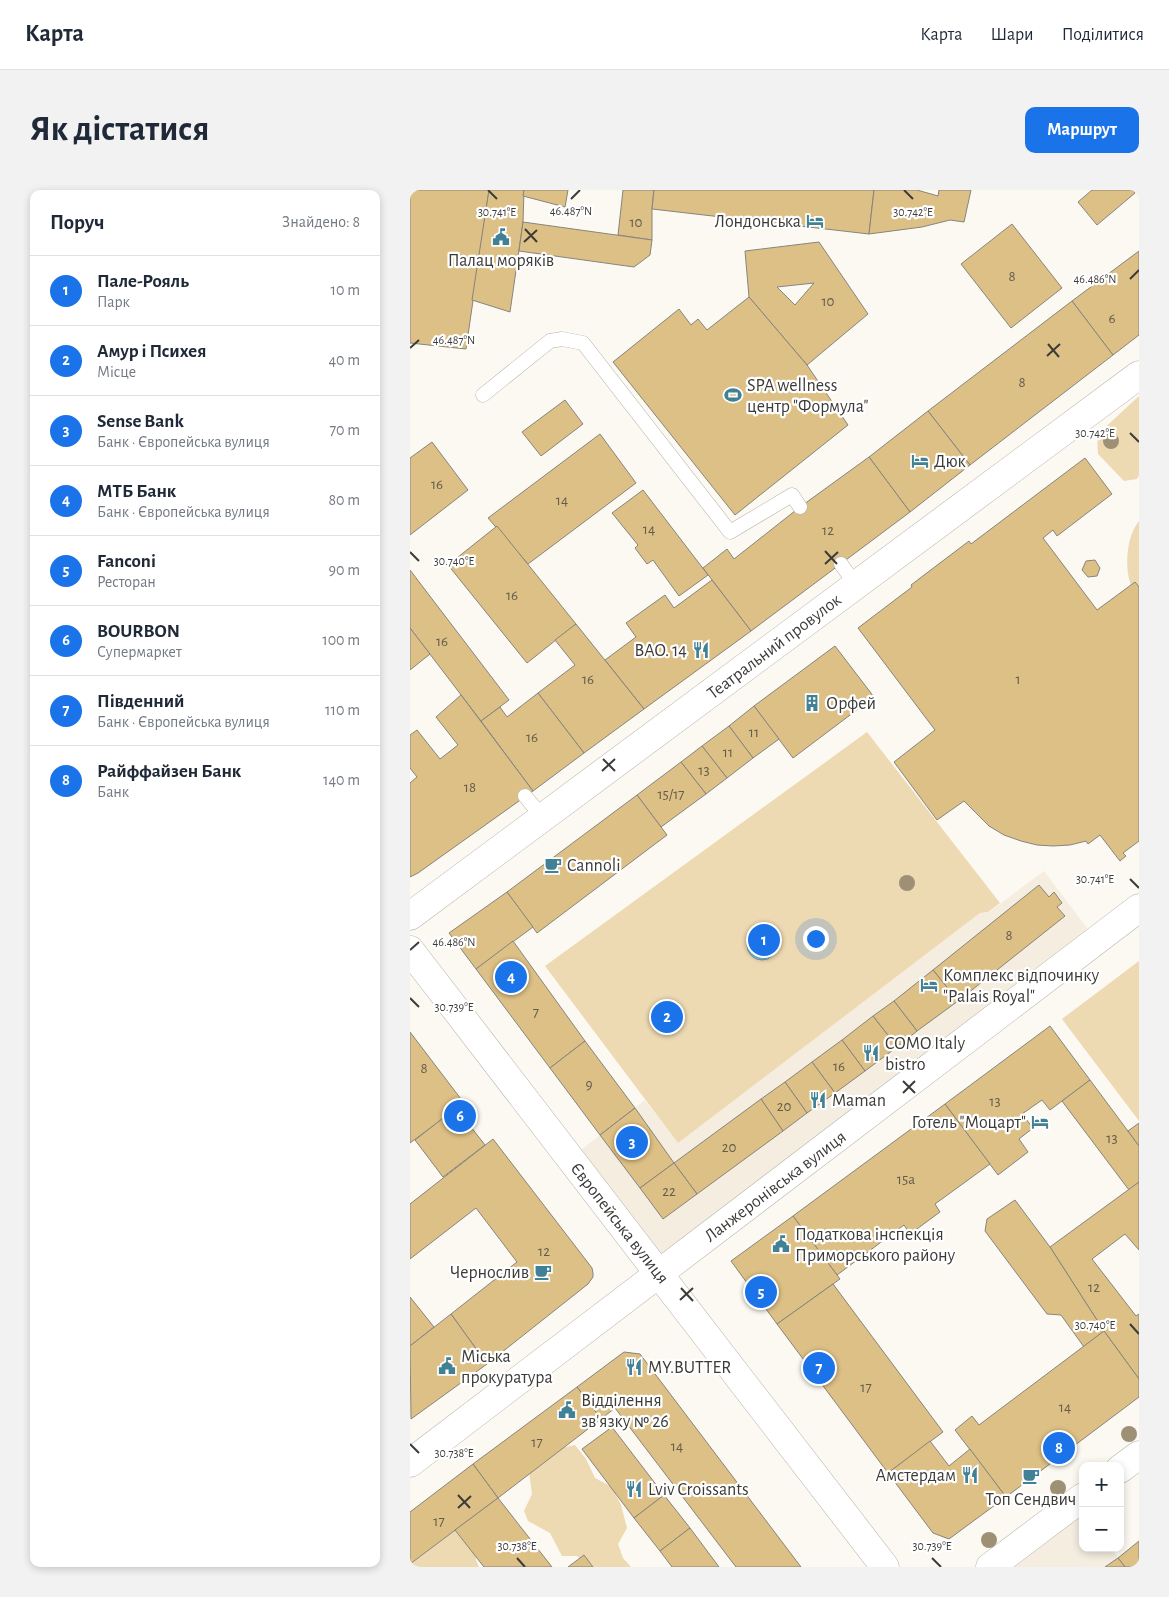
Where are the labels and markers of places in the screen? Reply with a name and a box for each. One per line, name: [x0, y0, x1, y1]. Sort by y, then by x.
hotel icon: Лондонська: [805, 211, 825, 231]
place label: Лондонська: [715, 213, 801, 231]
public building icon: Палац моряків: [491, 227, 511, 247]
place label: Палац моряків: [448, 252, 554, 270]
place label: SPA wellness центр "Формула": [747, 377, 868, 416]
sports icon: SPA wellness центр "Формула": [723, 385, 743, 405]
hotel icon: Дюк: [910, 451, 930, 471]
place label: Дюк: [934, 453, 966, 471]
restaurant icon: BAO. 14: [691, 640, 711, 660]
place label: BAO. 14: [635, 642, 687, 660]
building icon: Орфей: [802, 693, 822, 713]
place label: Орфей: [826, 695, 876, 713]
cafe icon: Cannoli: [543, 855, 563, 875]
place label: Cannoli: [567, 857, 621, 875]
pin: 1: [748, 921, 780, 959]
pin: 4: [495, 958, 527, 996]
place label: Комплекс відпочинку "Palais Royal": [943, 967, 1100, 1006]
hotel icon: Комплекс відпочинку "Palais Royal": [919, 975, 939, 995]
pin: 2: [651, 998, 683, 1036]
place label: COMO Italy bistro: [885, 1035, 966, 1074]
restaurant icon: COMO Italy bistro: [861, 1043, 881, 1063]
restaurant icon: Maman: [808, 1090, 828, 1110]
place label: Maman: [832, 1092, 886, 1110]
pin: 6: [444, 1097, 476, 1135]
hotel icon: Готель "Моцарт": [1030, 1112, 1050, 1132]
place label: Готель "Моцарт": [912, 1114, 1026, 1132]
pin: 3: [616, 1123, 648, 1161]
place label: Податкова інспекція Приморського району: [795, 1226, 955, 1265]
public building icon: Податкова інспекція Приморського району: [771, 1234, 791, 1254]
cafe icon: Чернослив: [533, 1262, 553, 1282]
place label: Чернослив: [450, 1264, 529, 1282]
pin: 5: [745, 1273, 777, 1311]
place label: Міська прокуратура: [461, 1348, 553, 1387]
pin: 7: [803, 1349, 835, 1387]
public building icon: Міська прокуратура: [437, 1356, 457, 1376]
restaurant icon: MY.BUTTER: [624, 1357, 644, 1377]
place label: MY.BUTTER: [648, 1359, 731, 1377]
place label: Відділення зв'язку № 26: [581, 1392, 669, 1431]
public building icon: Відділення зв'язку № 26: [557, 1400, 577, 1420]
pin: 8: [1043, 1429, 1075, 1467]
restaurant icon: Амстердам: [960, 1465, 980, 1485]
cafe icon: Топ Сендвич: [1021, 1466, 1041, 1486]
place label: Амстердам: [876, 1467, 956, 1485]
restaurant icon: Lviv Croissants: [624, 1479, 644, 1499]
place label: Lviv Croissants: [648, 1481, 749, 1499]
place label: Топ Сендвич: [986, 1491, 1076, 1509]

